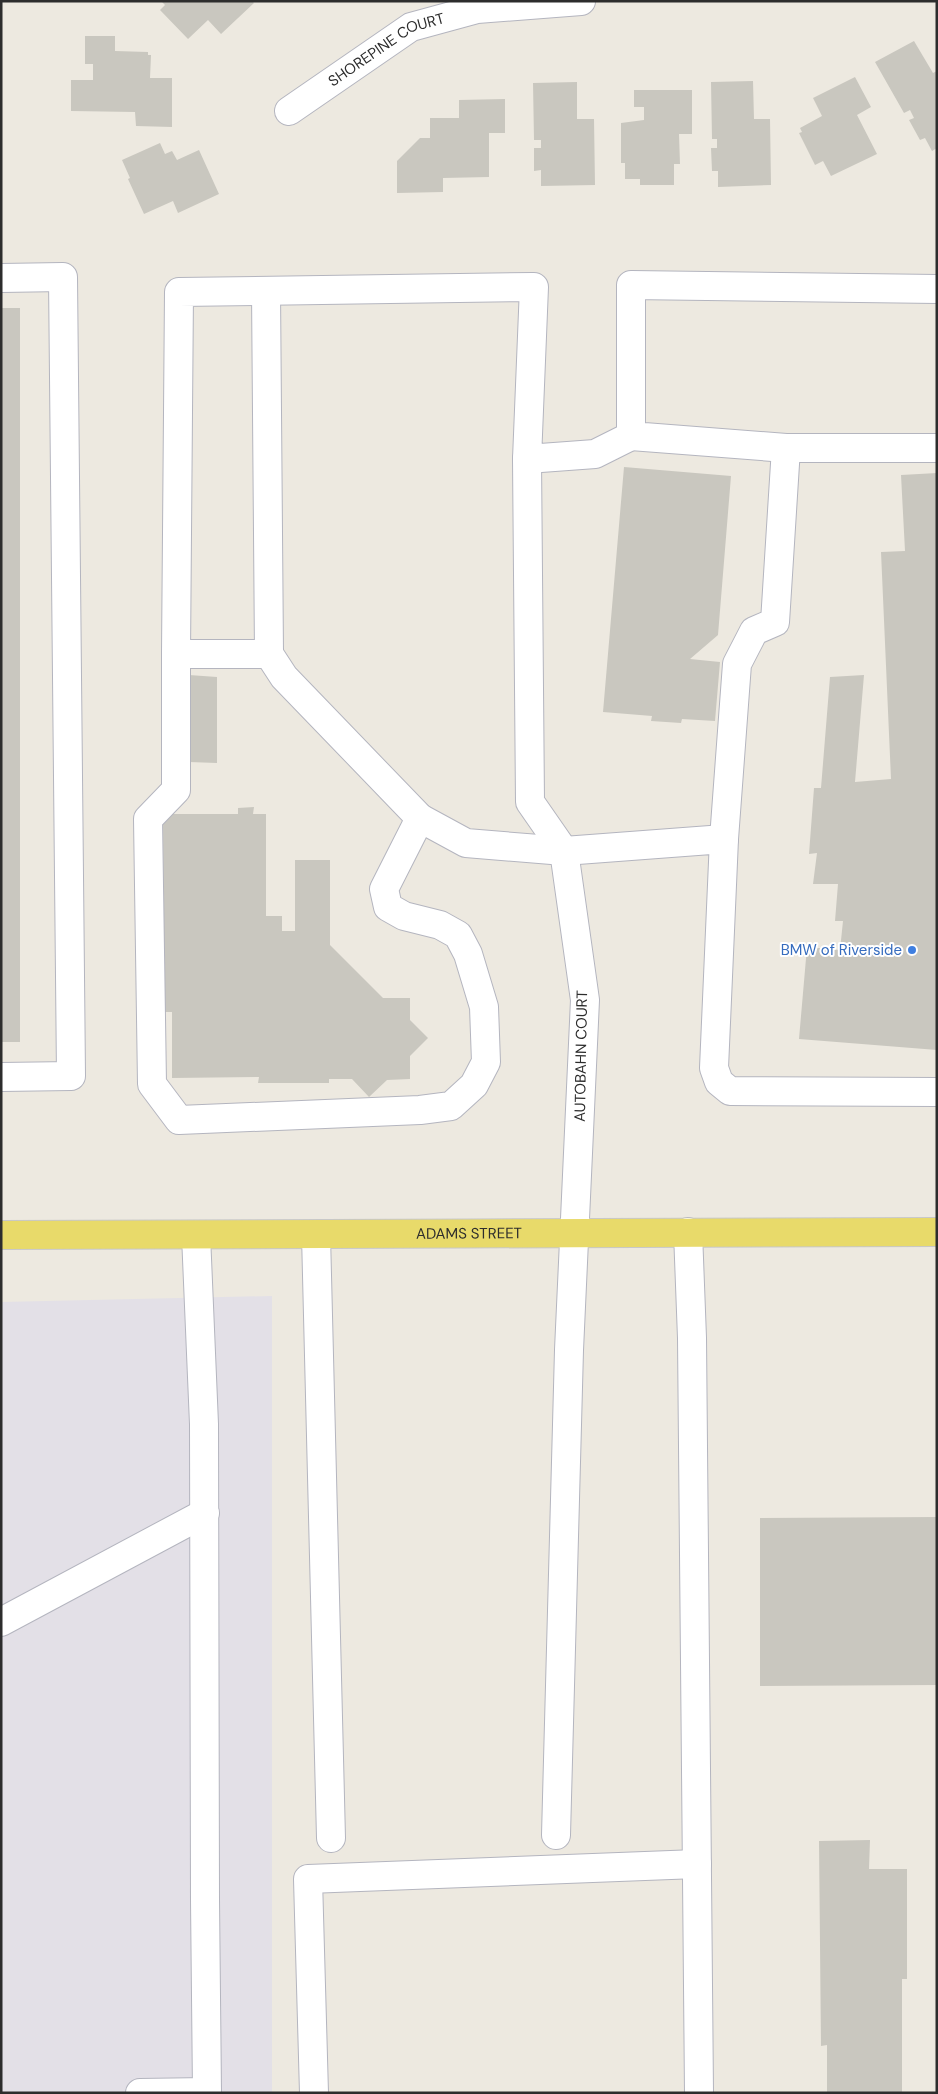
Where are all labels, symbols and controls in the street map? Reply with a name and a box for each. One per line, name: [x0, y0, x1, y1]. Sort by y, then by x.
street label: SHOREPINE COURT: [324, 8, 447, 91]
place label: BMW of Riverside: [781, 940, 902, 960]
marker: BMW of Riverside: [906, 944, 918, 956]
street label: AUTOBAHN COURT: [570, 990, 592, 1122]
street label: ADAMS STREET: [416, 1223, 522, 1244]

